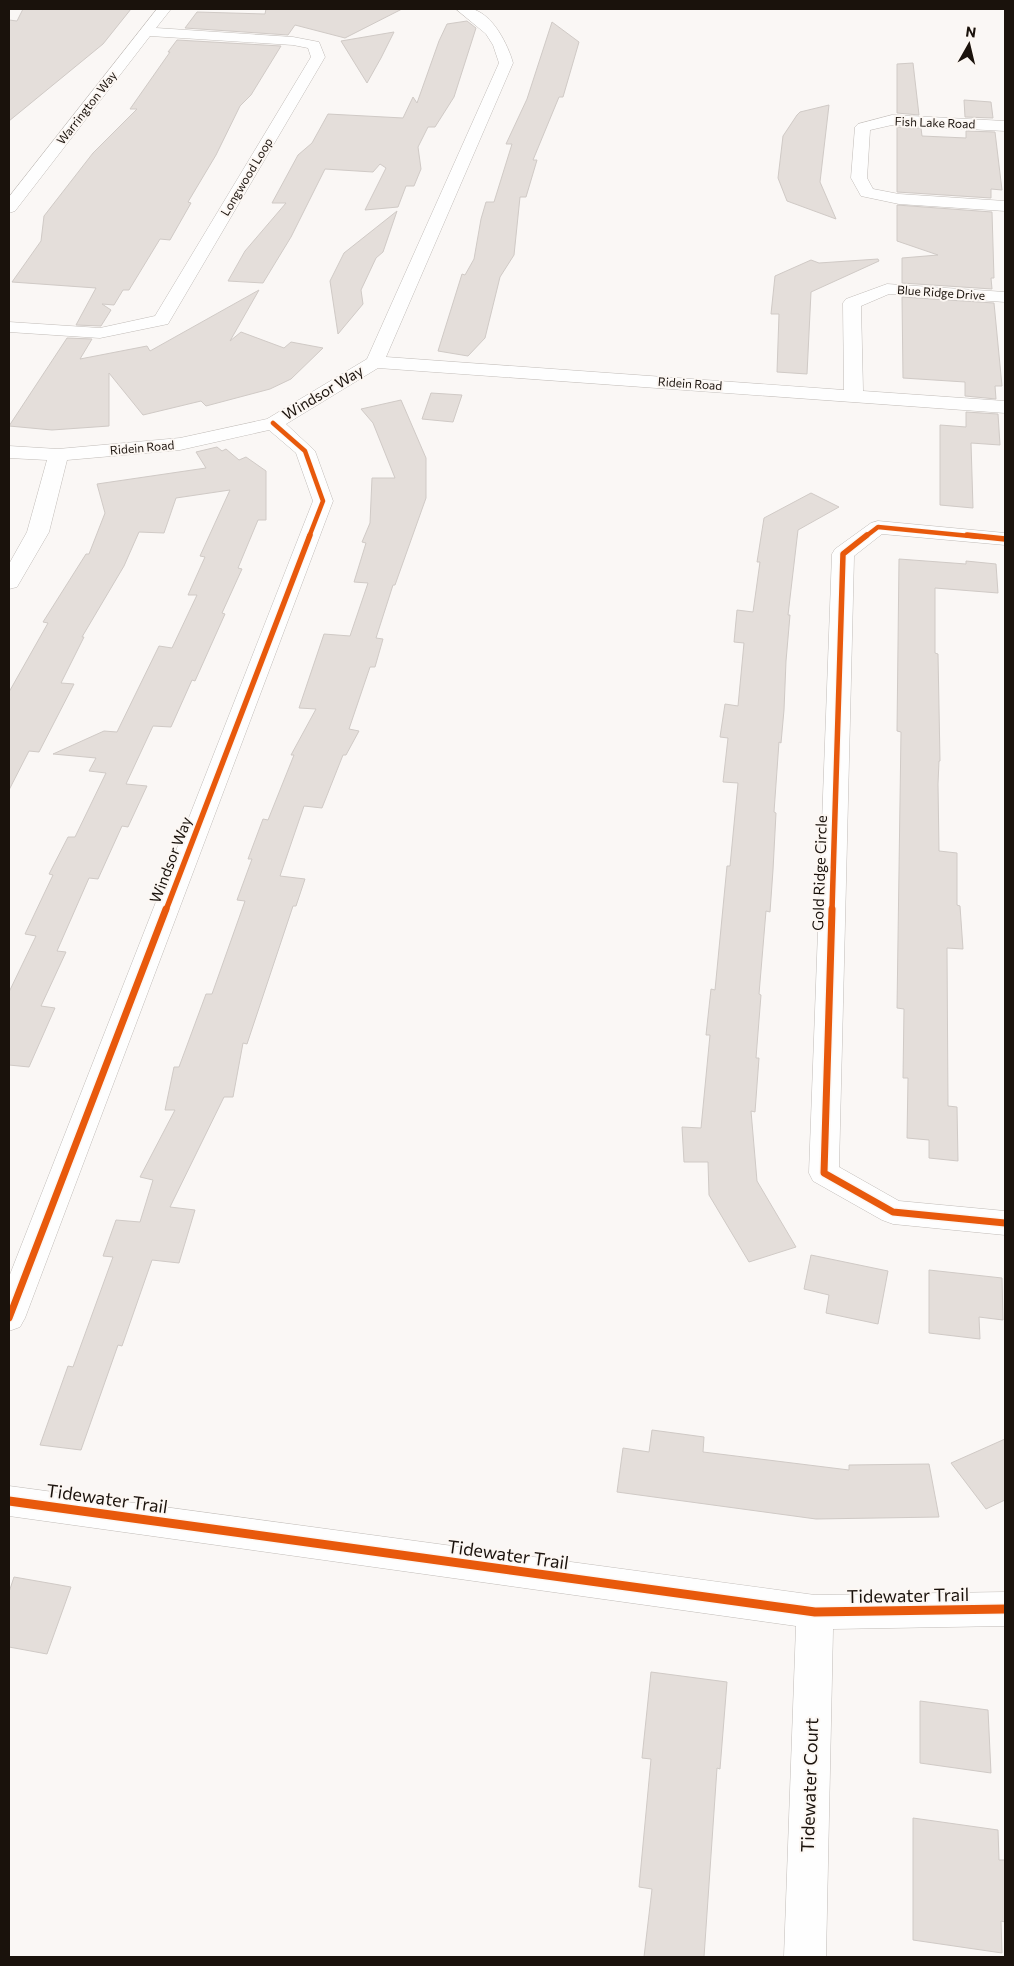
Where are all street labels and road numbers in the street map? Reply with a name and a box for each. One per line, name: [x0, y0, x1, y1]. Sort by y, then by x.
street label: Warrington Way: [53, 68, 119, 147]
street label: Fish Lake Road: [894, 114, 976, 130]
street label: Longwood Loop: [217, 135, 275, 218]
street label: Blue Ridge Drive: [897, 282, 986, 302]
street label: Windsor Way: [279, 361, 366, 423]
street label: Ridein Road: [657, 374, 723, 392]
street label: Ridein Road: [109, 437, 175, 457]
street label: Windsor Way: [145, 814, 195, 905]
street label: Gold Ridge Circle: [808, 815, 830, 931]
street label: Tidewater Trail: [45, 1479, 169, 1517]
street label: Tidewater Trail: [446, 1535, 570, 1573]
street label: Tidewater Trail: [847, 1583, 969, 1607]
street label: Tidewater Court: [796, 1717, 822, 1853]

